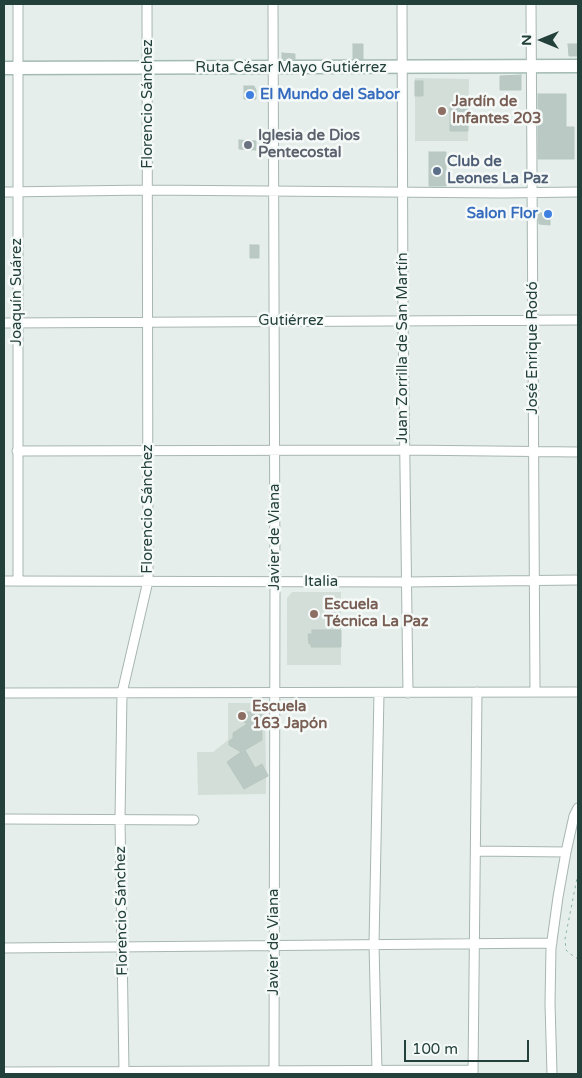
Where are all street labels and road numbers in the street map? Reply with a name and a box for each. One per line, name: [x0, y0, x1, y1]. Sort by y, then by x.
street label: Florencio Sánchez: [139, 39, 157, 169]
street label: Ruta César Mayo Gutiérrez: [195, 59, 387, 77]
street label: Joaquín Suárez: [8, 238, 26, 346]
street label: Juan Zorrilla de San Martín: [394, 252, 412, 444]
street label: José Enrique Rodó: [524, 281, 542, 415]
street label: Gutiérrez: [258, 312, 324, 330]
street label: Florencio Sánchez: [139, 444, 157, 574]
street label: Javier de Viana: [266, 484, 284, 590]
street label: Italia: [304, 573, 338, 591]
street label: Florencio Sánchez: [112, 846, 132, 976]
street label: Javier de Viana: [265, 889, 283, 995]

